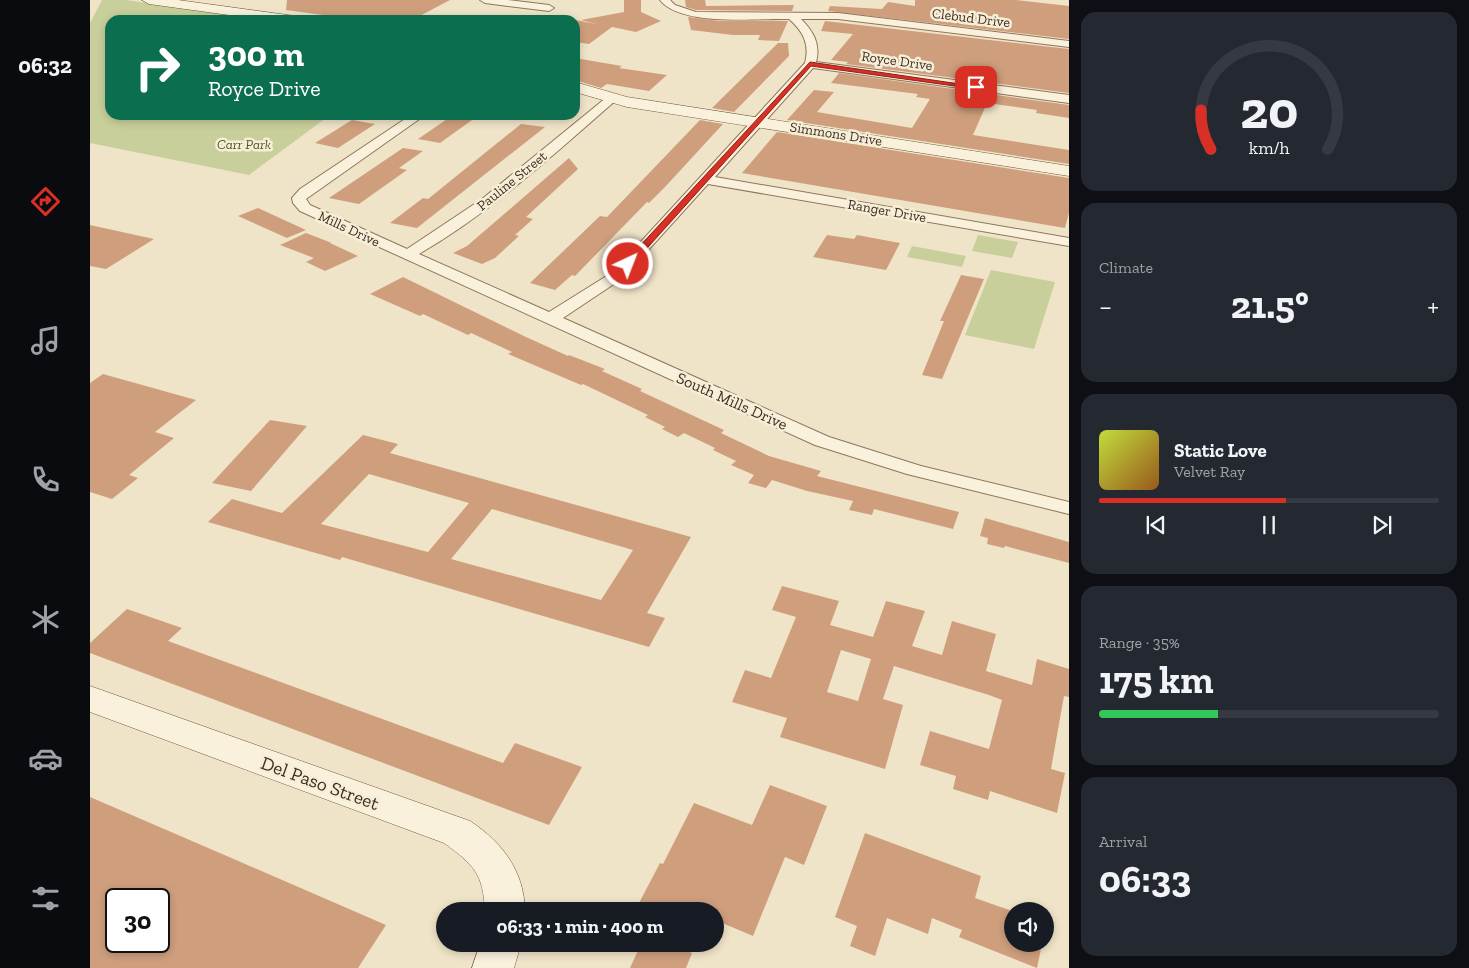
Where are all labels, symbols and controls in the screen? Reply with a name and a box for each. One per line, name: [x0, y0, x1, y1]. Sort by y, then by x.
street label: Clebud Drive: [931, 5, 1011, 31]
text: 300 m: [208, 33, 304, 75]
icon: right: [125, 35, 190, 100]
street label: Royce Drive: [860, 48, 934, 74]
text: 06:32: [18, 52, 72, 79]
pin: [955, 66, 997, 108]
icon: arrive: [962, 73, 990, 101]
text: Royce Drive: [208, 75, 321, 102]
text: 20: [1240, 79, 1298, 141]
street label: Simmons Drive: [789, 118, 884, 150]
park label: Carr Park: [217, 136, 271, 153]
text: km/h: [1249, 137, 1289, 159]
street label: Pauline Street: [474, 147, 551, 214]
icon: directions: [28, 184, 63, 219]
street label: Ranger Drive: [846, 196, 928, 226]
street label: Mills Drive: [316, 207, 383, 251]
position arrow: [601, 237, 653, 289]
text: Climate: [1099, 258, 1153, 277]
text: 21.5°: [1231, 282, 1309, 328]
text: −: [1099, 290, 1112, 323]
text: +: [1427, 290, 1439, 323]
icon: music: [28, 323, 63, 358]
street label: South Mills Drive: [674, 368, 790, 434]
text: Static Love: [1174, 439, 1267, 462]
icon: phone: [28, 462, 63, 497]
text: Velvet Ray: [1174, 462, 1245, 481]
icon: previous: [1142, 511, 1170, 539]
icon: pause: [1255, 511, 1283, 539]
icon: next: [1368, 511, 1396, 539]
icon: climate: [28, 602, 63, 637]
text: Range · 35%: [1099, 633, 1180, 652]
text: 175 km: [1099, 657, 1214, 703]
icon: car: [28, 741, 63, 776]
street label: Del Paso Street: [258, 751, 382, 815]
text: Arrival: [1099, 832, 1147, 851]
text: 06:33: [1099, 856, 1191, 902]
icon: filters: [28, 881, 63, 916]
speed limit sign: 30: [105, 888, 170, 953]
map controls: [1004, 902, 1054, 952]
button: sound: [1004, 902, 1054, 952]
text: 06:33 · 1 min · 400 m: [497, 915, 663, 938]

